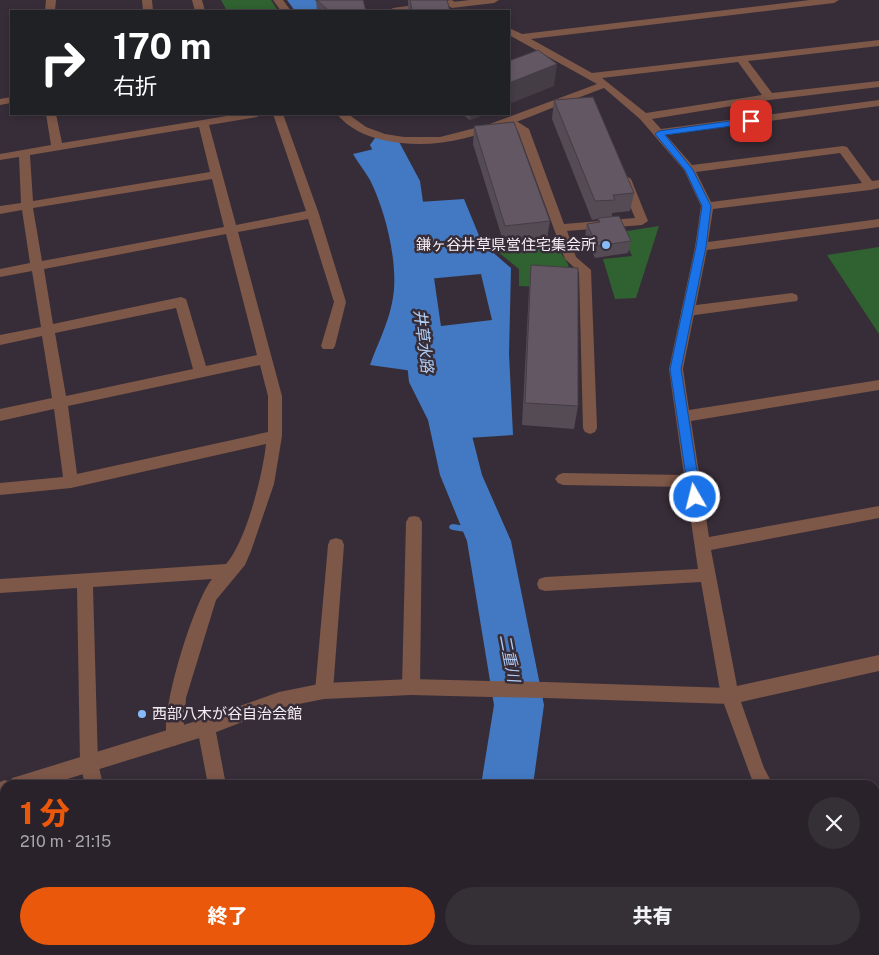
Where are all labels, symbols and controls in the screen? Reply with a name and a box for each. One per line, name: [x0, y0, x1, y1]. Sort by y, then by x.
text: 170 m: [113, 26, 211, 67]
icon: right: [30, 30, 95, 95]
text: 右折: [113, 73, 157, 99]
pin: [730, 100, 772, 142]
icon: arrive: [737, 107, 765, 135]
place label: 鎌ヶ谷井草県営住宅集会所: [416, 236, 596, 253]
marker: 鎌ヶ谷井草県営住宅集会所: [600, 239, 612, 251]
water label: 井草水路: [410, 308, 437, 376]
position arrow: [668, 470, 720, 522]
water label: 二重川: [496, 633, 524, 685]
place label: 西部八木が谷自治会館: [152, 705, 302, 722]
marker: 西部八木が谷自治会館: [136, 708, 148, 720]
text: 1 分: [20, 795, 70, 831]
button: close: [808, 797, 860, 849]
text: 210 m · 21:15: [20, 832, 111, 851]
button: 終了: [20, 887, 435, 945]
button: 共有: [445, 887, 860, 945]

